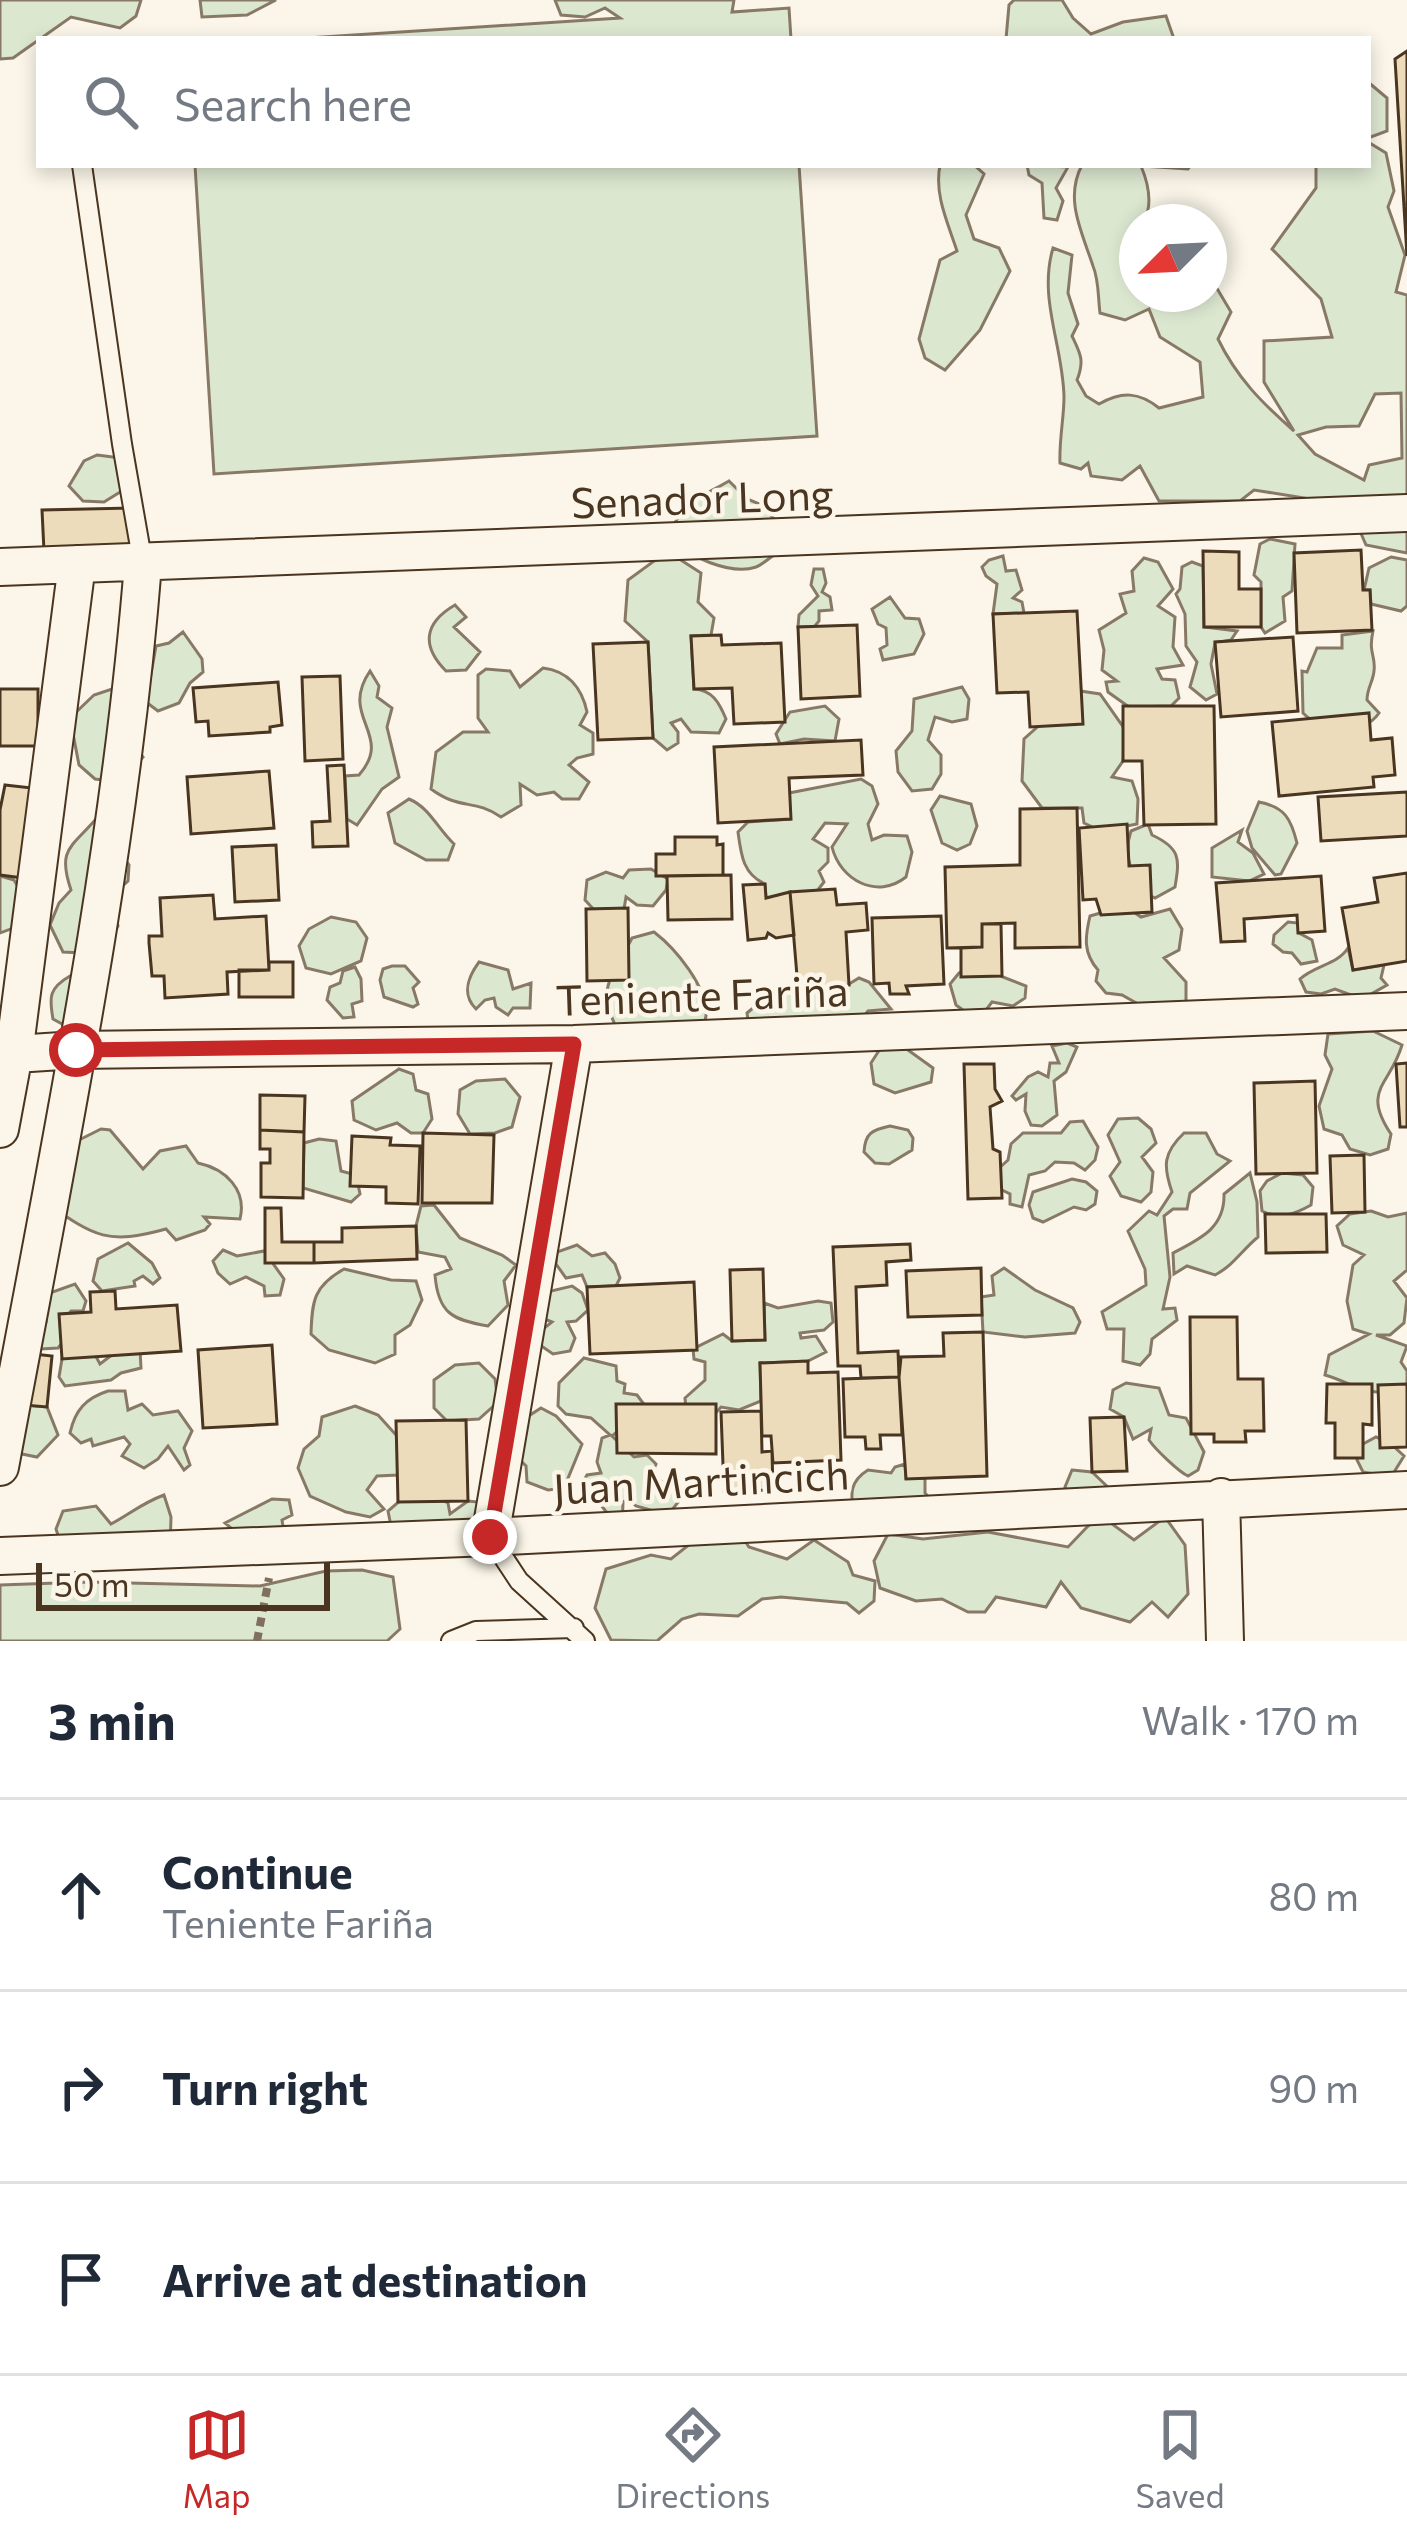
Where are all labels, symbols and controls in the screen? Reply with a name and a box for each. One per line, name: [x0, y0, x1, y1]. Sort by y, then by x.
search box: [36, 36, 1371, 168]
icon: search: [78, 69, 144, 135]
text: Search here: [174, 75, 412, 130]
north arrow: [1119, 204, 1227, 312]
street label: Senador Long: [570, 466, 834, 528]
street label: Teniente Fariña: [555, 963, 849, 1025]
route start: [49, 1023, 103, 1077]
street label: Juan Martincich: [551, 1446, 851, 1514]
route end: [463, 1510, 517, 1564]
scale bar: [36, 1557, 330, 1610]
text: 50 m: [54, 1563, 130, 1604]
text: 3 min: [48, 1688, 176, 1751]
text: Walk · 170 m: [1142, 1695, 1359, 1743]
text: Continue: [162, 1843, 353, 1898]
icon: ahead: [48, 1862, 114, 1928]
text: 80 m: [1268, 1871, 1359, 1919]
text: Teniente Fariña: [162, 1898, 434, 1946]
icon: right: [48, 2054, 114, 2120]
text: Turn right: [162, 2059, 368, 2114]
text: 90 m: [1268, 2063, 1359, 2111]
icon: arrive: [48, 2246, 114, 2312]
text: Arrive at destination: [162, 2251, 588, 2306]
tab: Map: [183, 2402, 251, 2515]
tab: Directions: [616, 2402, 770, 2515]
tab: Saved: [1135, 2402, 1224, 2515]

